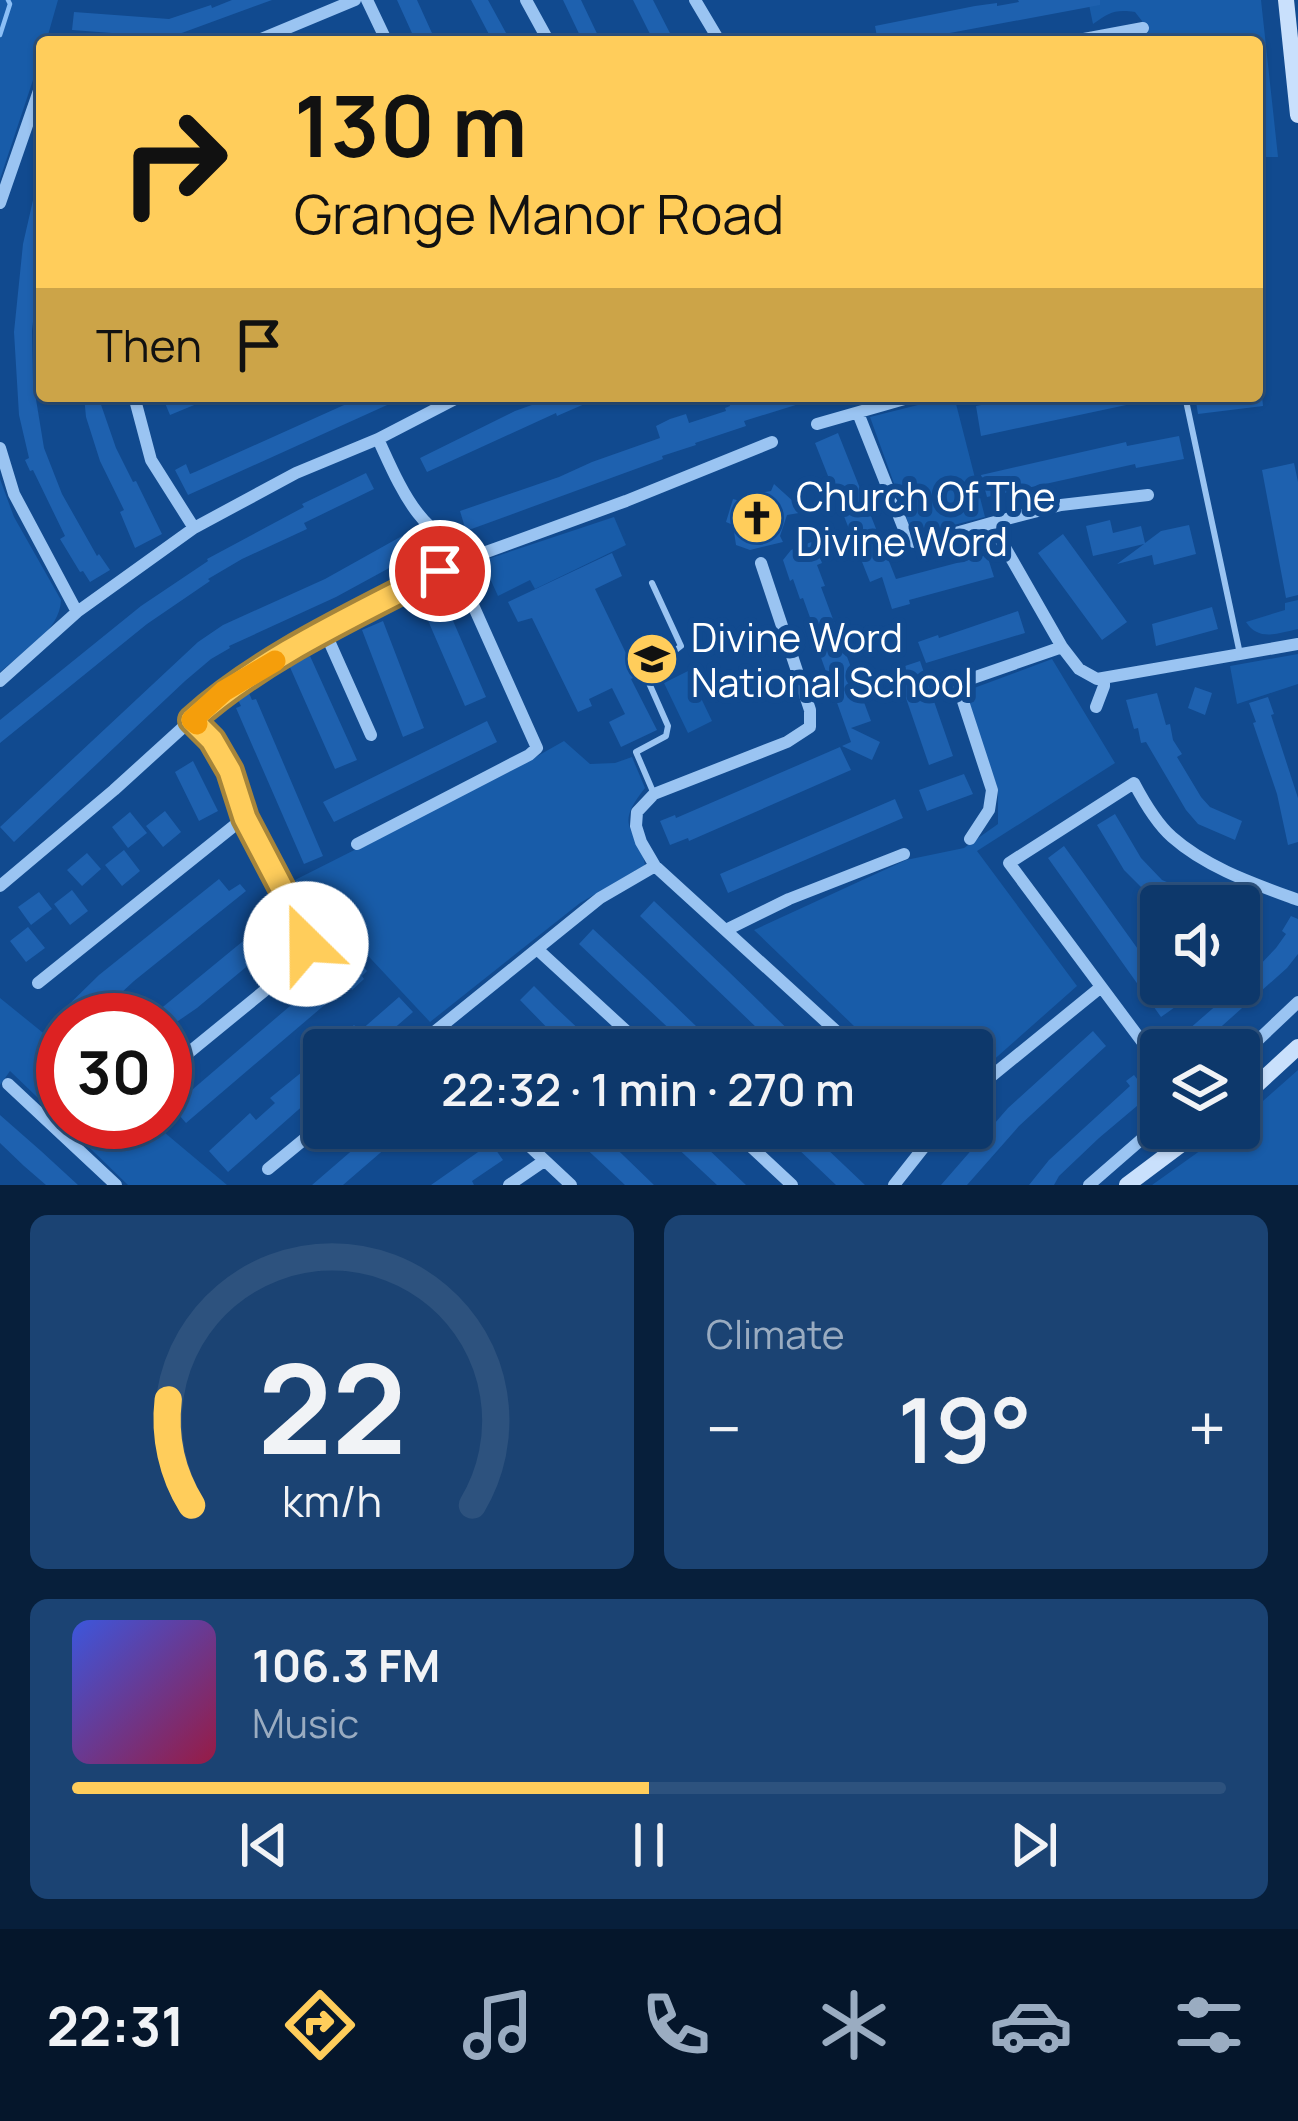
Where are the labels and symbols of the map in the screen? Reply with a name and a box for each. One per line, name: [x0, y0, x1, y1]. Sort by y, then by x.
place label: Church Of The Divine Word: [796, 469, 1056, 568]
church icon: Church Of The Divine Word: [729, 490, 785, 546]
pin: [389, 520, 491, 622]
place label: Divine Word National School: [691, 610, 973, 709]
school or university icon: Divine Word National School: [624, 631, 680, 687]
position arrow: [243, 881, 369, 1007]
speed limit sign: 30: [36, 993, 192, 1149]

